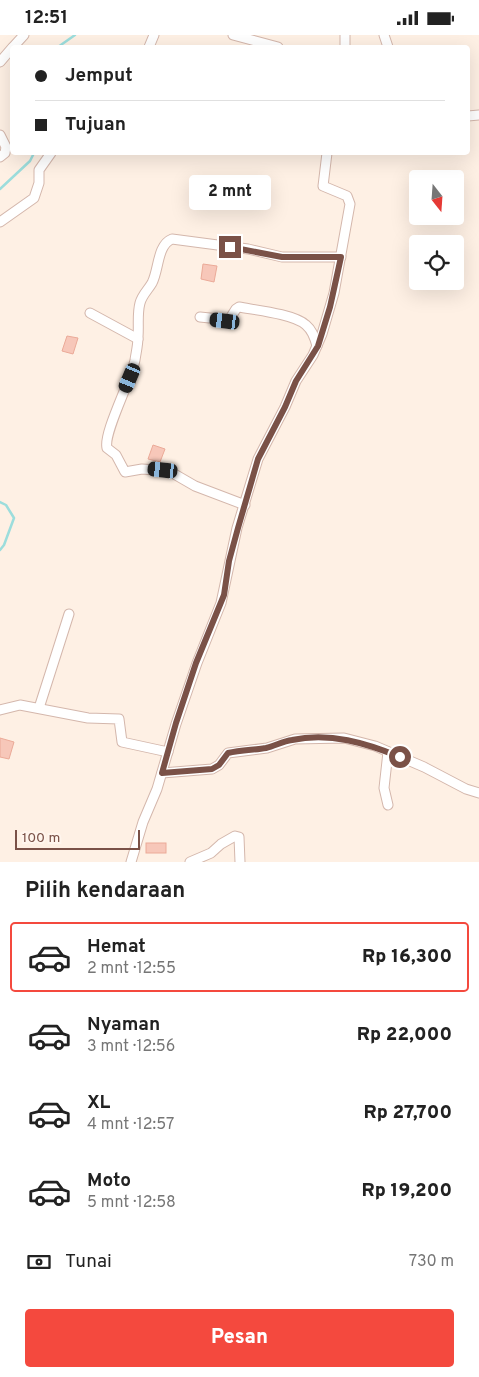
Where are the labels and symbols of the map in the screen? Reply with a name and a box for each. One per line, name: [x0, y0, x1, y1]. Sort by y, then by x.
north arrow: [409, 170, 464, 225]
callout: 2 mnt: [189, 175, 271, 209]
route end: [219, 236, 241, 258]
car: [209, 312, 240, 330]
car: [117, 361, 142, 395]
car: [147, 461, 178, 479]
route start: [389, 746, 411, 768]
scale bar: [15, 827, 140, 850]

